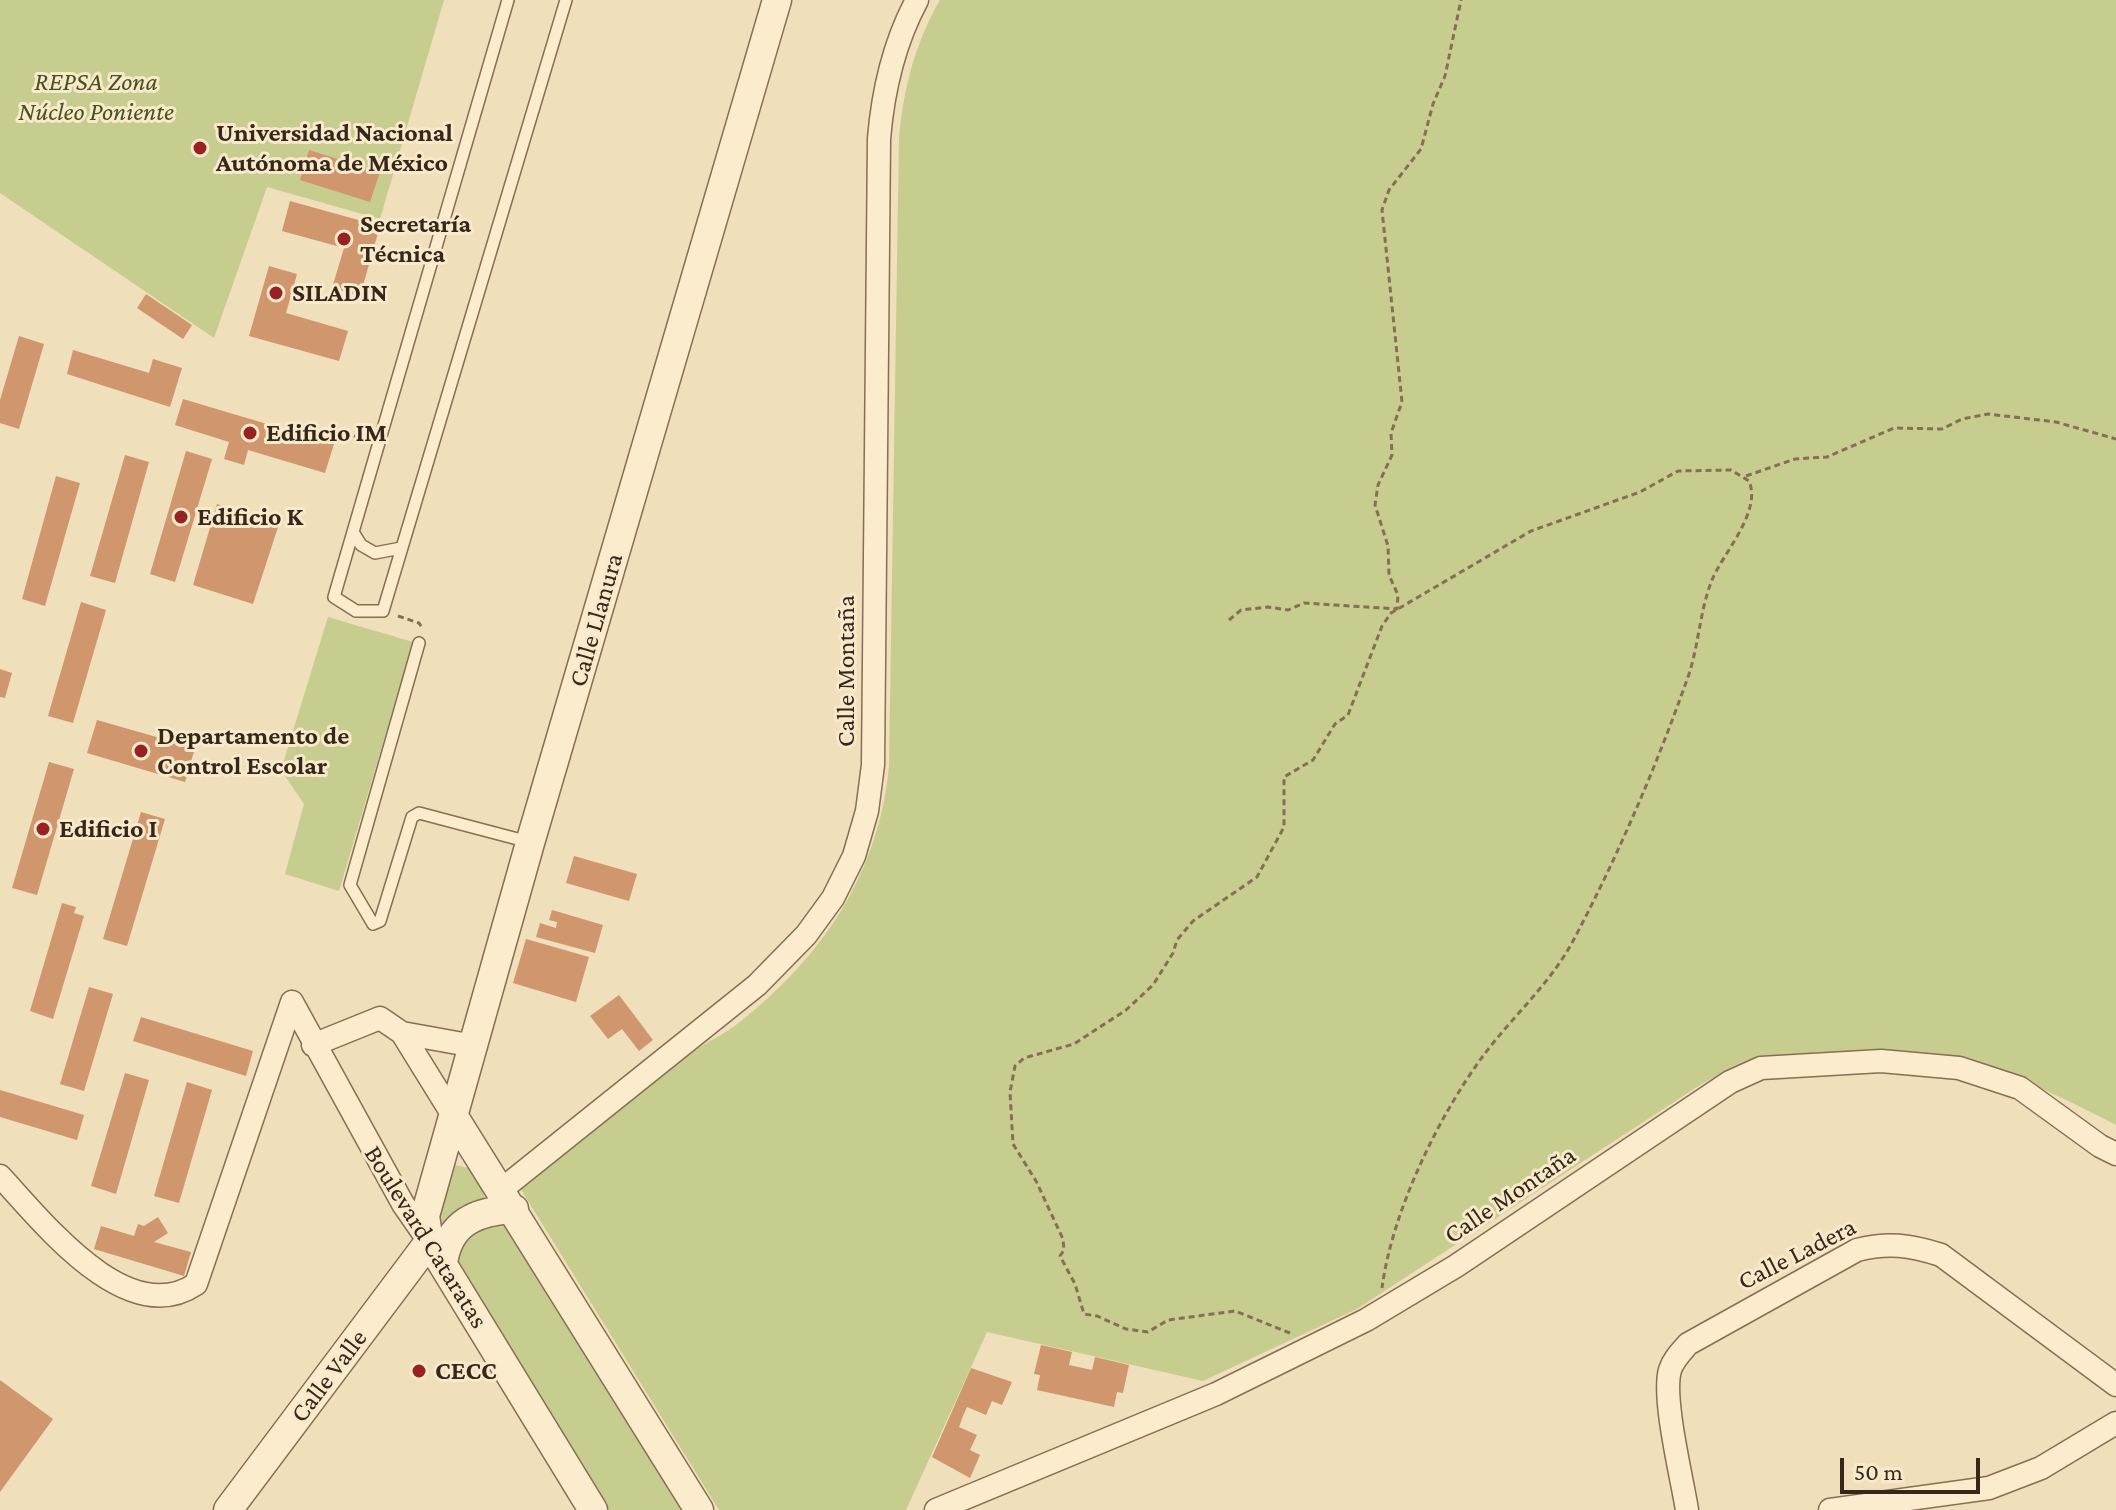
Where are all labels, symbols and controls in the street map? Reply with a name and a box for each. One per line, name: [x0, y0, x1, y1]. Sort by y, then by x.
park label: REPSA Zona Núcleo Poniente: [18, 66, 174, 128]
place label: Universidad Nacional Autónoma de México: [216, 117, 453, 178]
marker: Universidad Nacional Autónoma de México: [191, 139, 209, 157]
place label: Secretaría Técnica: [360, 208, 471, 270]
marker: Secretaría Técnica: [335, 230, 353, 248]
place label: SILADIN: [292, 277, 388, 309]
marker: SILADIN: [267, 284, 285, 302]
place label: Edificio IM: [266, 417, 387, 449]
marker: Edificio IM: [241, 424, 259, 442]
place label: Edificio K: [197, 501, 303, 533]
marker: Edificio K: [172, 508, 190, 526]
street label: Calle Llanura: [562, 550, 630, 690]
street label: Calle Montaña: [830, 595, 862, 747]
place label: Departamento de Control Escolar: [157, 720, 349, 782]
marker: Departamento de Control Escolar: [132, 742, 150, 760]
place label: Edificio I: [59, 813, 157, 845]
marker: Edificio I: [34, 820, 52, 838]
street label: Boulevard Cataratas: [357, 1140, 495, 1334]
street label: Calle Montaña: [1438, 1140, 1582, 1250]
street label: Calle Ladera: [1733, 1211, 1861, 1297]
street label: Calle Valle: [284, 1323, 374, 1429]
place label: CECC: [435, 1355, 497, 1387]
marker: CECC: [410, 1362, 428, 1380]
scale bar: [1844, 1442, 1984, 1492]
text: 50 m: [1854, 1458, 1903, 1485]

